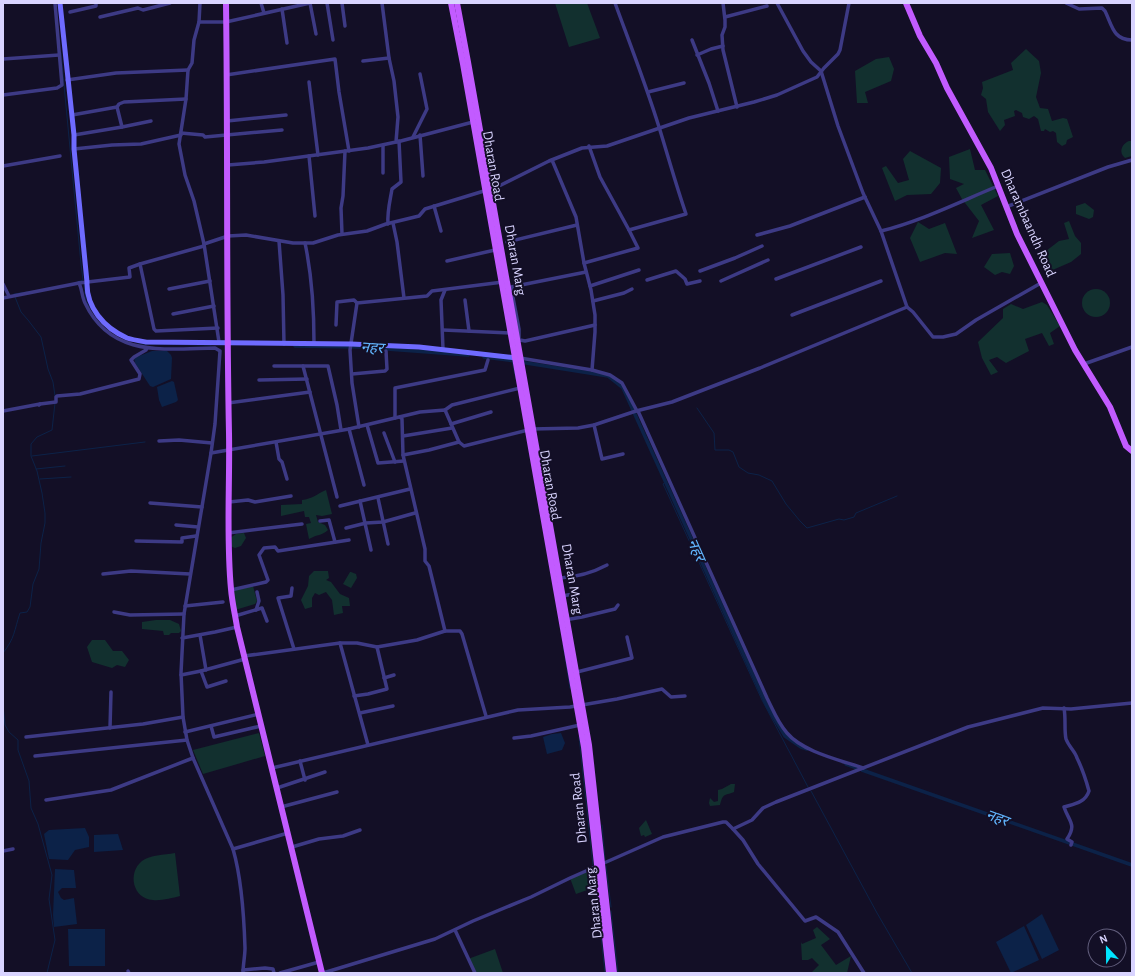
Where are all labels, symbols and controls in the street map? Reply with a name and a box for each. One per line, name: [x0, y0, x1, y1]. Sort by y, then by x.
street label: Dharan Road: [480, 130, 506, 202]
street label: Dharambaandh Road: [998, 167, 1058, 279]
street label: Dharan Marg: [502, 224, 528, 297]
water label: नहर: [360, 340, 387, 356]
street label: Dharan Road: [537, 449, 563, 521]
water label: नहर: [685, 537, 709, 566]
street label: Dharan Marg: [559, 543, 585, 616]
street label: Dharan Road: [568, 772, 590, 844]
water label: नहर: [984, 807, 1013, 830]
street label: Dharan Marg: [583, 867, 605, 939]
north arrow: [1087, 928, 1127, 968]
text: N: [1098, 933, 1109, 946]

